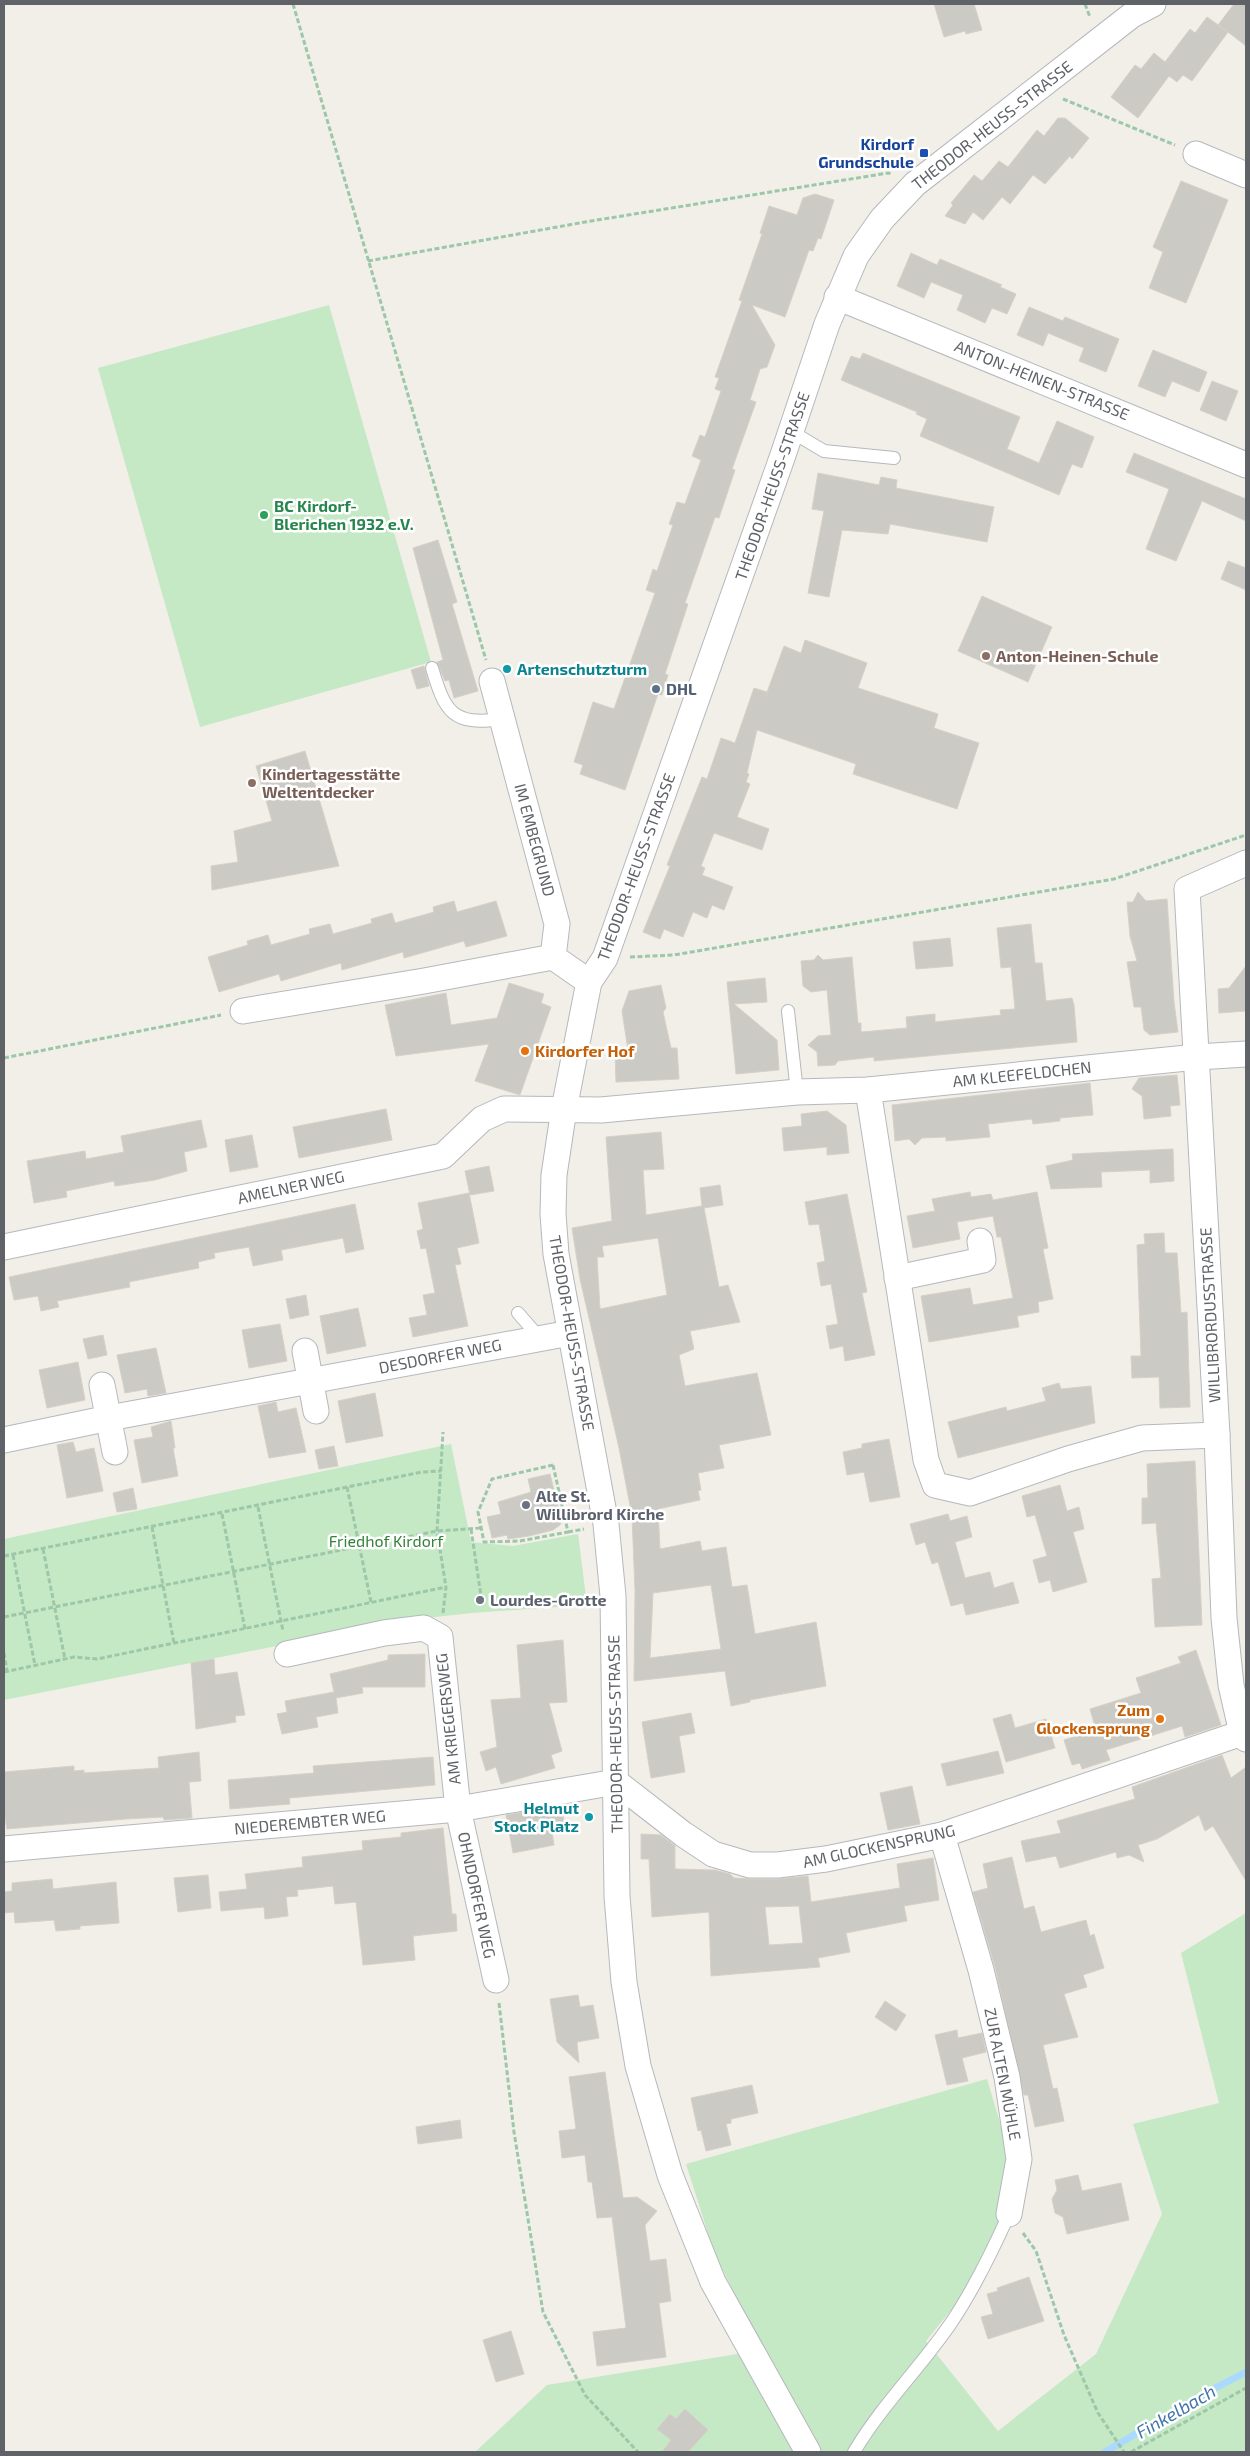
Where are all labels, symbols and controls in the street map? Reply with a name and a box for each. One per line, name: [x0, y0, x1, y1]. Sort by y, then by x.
street label: THEODOR-HEUSS-STRASSE: [908, 56, 1076, 193]
place label: Kirdorf Grundschule: [818, 134, 915, 171]
marker: Kirdorf Grundschule: [918, 147, 930, 159]
street label: ANTON-HEINEN-STRASSE: [952, 336, 1132, 423]
street label: THEODOR-HEUSS-STRASSE: [730, 389, 813, 583]
place label: BC Kirdorf- Blerichen 1932 e.V.: [274, 496, 414, 533]
marker: BC Kirdorf- Blerichen 1932 e.V.: [258, 509, 270, 521]
place label: Anton-Heinen-Schule: [996, 646, 1158, 665]
marker: Anton-Heinen-Schule: [980, 650, 992, 662]
place label: Artenschutzturm: [517, 659, 647, 678]
marker: Artenschutzturm: [501, 663, 513, 675]
place label: DHL: [666, 679, 697, 698]
marker: DHL: [650, 683, 662, 695]
place label: Kindertagesstätte Weltentdecker: [262, 764, 400, 801]
street label: THEODOR-HEUSS-STRASSE: [593, 770, 678, 963]
marker: Kindertagesstätte Weltentdecker: [246, 777, 258, 789]
street label: IM EMBEGRUND: [511, 781, 560, 898]
place label: Kirdorfer Hof: [535, 1041, 635, 1060]
marker: Kirdorfer Hof: [519, 1045, 531, 1057]
street label: AM KLEEFELDCHEN: [952, 1057, 1092, 1090]
street label: AMELNER WEG: [236, 1166, 346, 1207]
street label: WILLIBRORDUSSTRASSE: [1195, 1227, 1224, 1403]
street label: THEODOR-HEUSS-STRASSE: [546, 1234, 599, 1432]
street label: DESDORFER WEG: [377, 1334, 503, 1377]
place label: Alte St. Willibrord Kirche: [536, 1486, 664, 1523]
marker: Alte St. Willibrord Kirche: [520, 1499, 532, 1511]
park label: Friedhof Kirdorf: [329, 1531, 444, 1550]
place label: Lourdes-Grotte: [490, 1590, 607, 1609]
marker: Lourdes-Grotte: [474, 1594, 486, 1606]
street label: THEODOR-HEUSS-STRASSE: [603, 1635, 626, 1833]
street label: AM KRIEGERSWEG: [431, 1652, 464, 1786]
place label: Zum Glockensprung: [1036, 1700, 1151, 1737]
marker: Zum Glockensprung: [1154, 1713, 1166, 1725]
place label: Helmut Stock Platz: [494, 1798, 579, 1835]
street label: NIEDEREMBTER WEG: [233, 1805, 387, 1838]
marker: Helmut Stock Platz: [583, 1811, 595, 1823]
street label: AM GLOCKENSPRUNG: [801, 1820, 957, 1871]
street label: OHNDORFER WEG: [455, 1830, 500, 1960]
street label: ZUR ALTEN MÜHLE: [981, 2006, 1026, 2142]
water label: Finkelbach: [1132, 2379, 1219, 2443]

